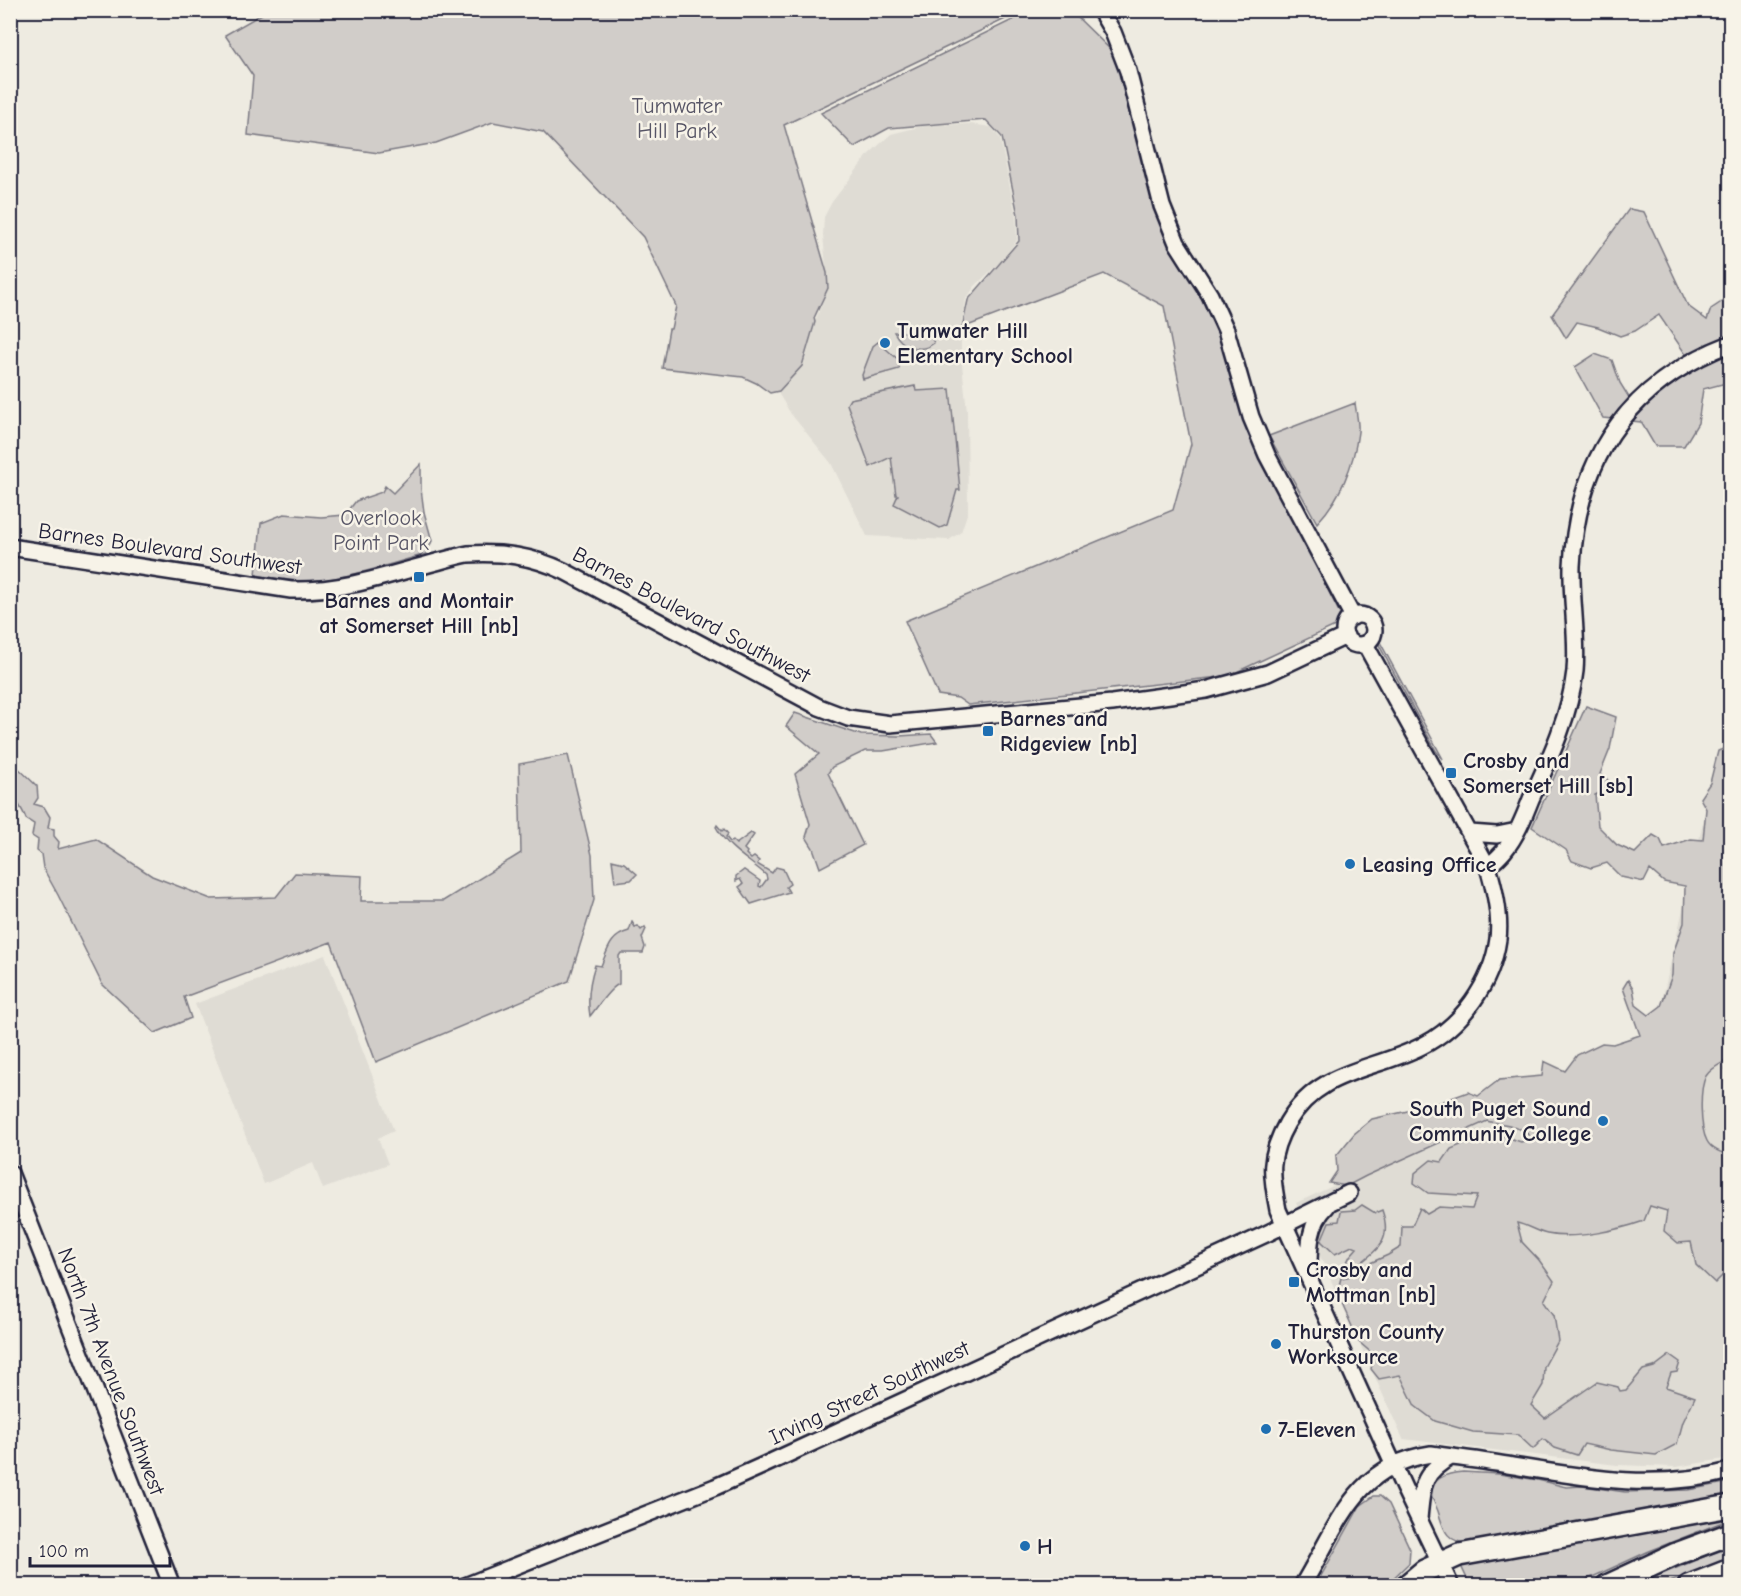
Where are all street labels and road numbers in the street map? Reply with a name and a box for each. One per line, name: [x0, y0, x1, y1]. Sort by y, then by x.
street label: Barnes Boulevard Southwest: [37, 518, 304, 580]
street label: Barnes Boulevard Southwest: [568, 541, 815, 689]
street label: North 7th Avenue Southwest: [52, 1244, 171, 1499]
street label: Irving Street Southwest: [765, 1335, 974, 1451]

